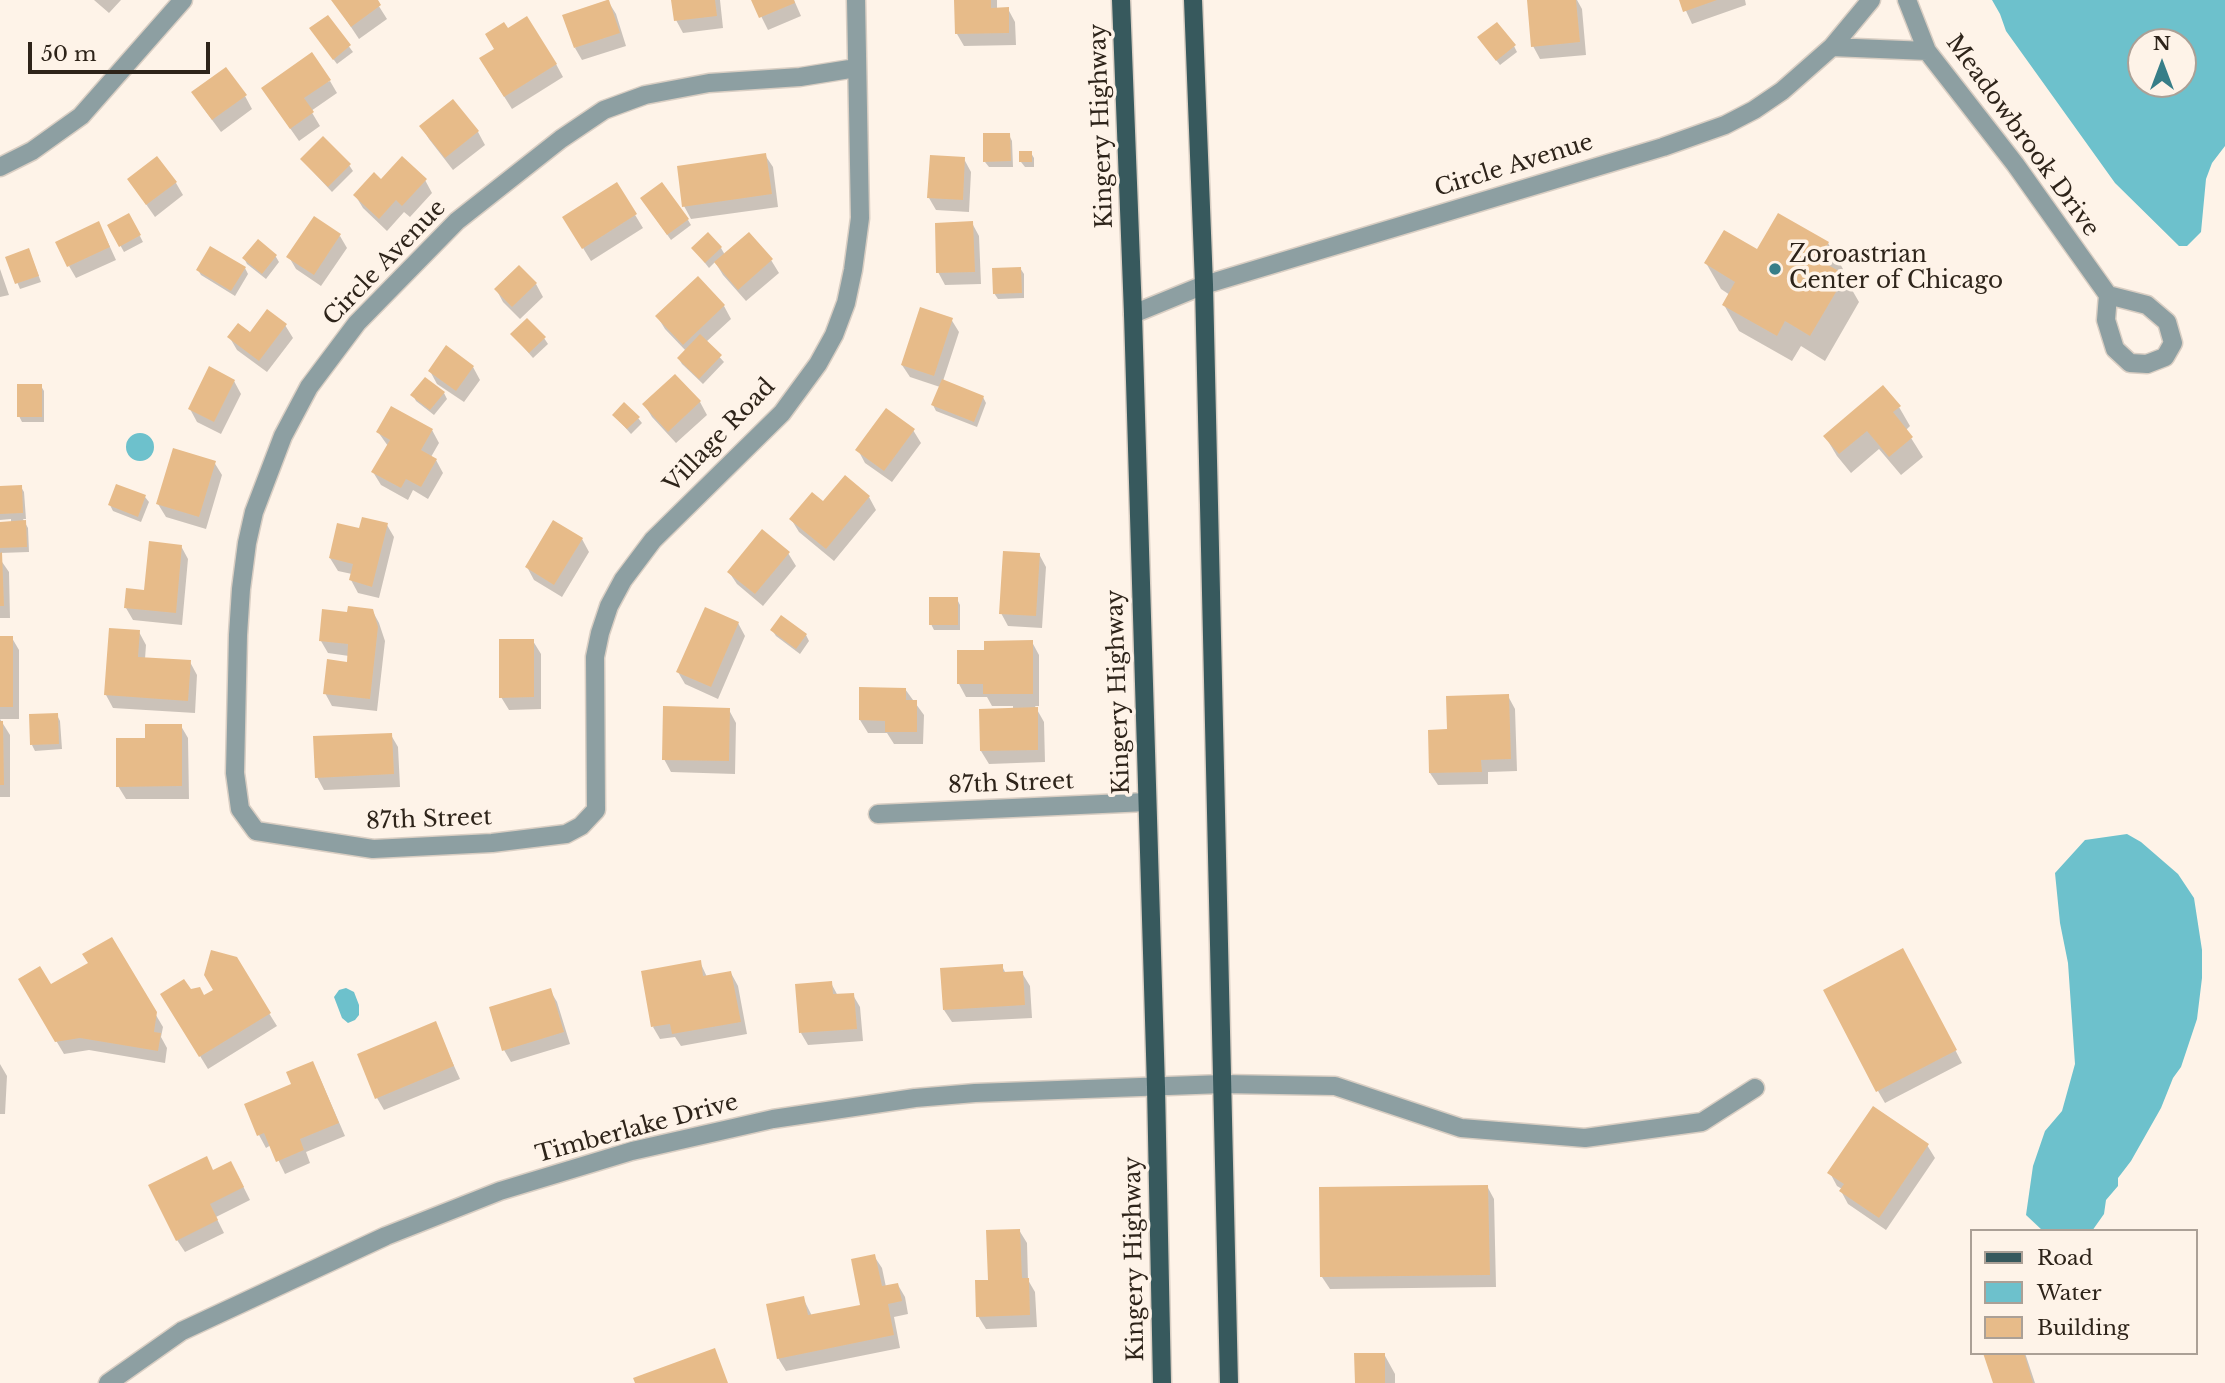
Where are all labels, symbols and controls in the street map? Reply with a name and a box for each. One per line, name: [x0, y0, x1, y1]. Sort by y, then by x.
street label: Kingery Highway: [1085, 23, 1119, 229]
scale bar: [32, 28, 214, 72]
north arrow: [2127, 28, 2197, 98]
street label: Meadowbrook Drive: [1940, 30, 2104, 242]
text: N: [2153, 32, 2171, 55]
text: 50 m: [41, 41, 96, 67]
street label: Circle Avenue: [1431, 129, 1597, 203]
street label: Circle Avenue: [318, 194, 452, 332]
place label: Zoroastrian Center of Chicago: [1789, 242, 2003, 296]
marker: Zoroastrian Center of Chicago: [1767, 261, 1783, 277]
street label: Village Road: [659, 373, 781, 499]
street label: Kingery Highway: [1102, 589, 1136, 795]
street label: 87th Street: [948, 768, 1074, 800]
street label: 87th Street: [366, 804, 492, 836]
street label: Timberlake Drive: [533, 1089, 741, 1169]
street label: Kingery Highway: [1119, 1156, 1151, 1362]
legend: [1969, 1229, 2197, 1355]
text: Road: [2037, 1245, 2093, 1271]
text: Water: [2037, 1280, 2101, 1306]
text: Building: [2037, 1315, 2129, 1341]

